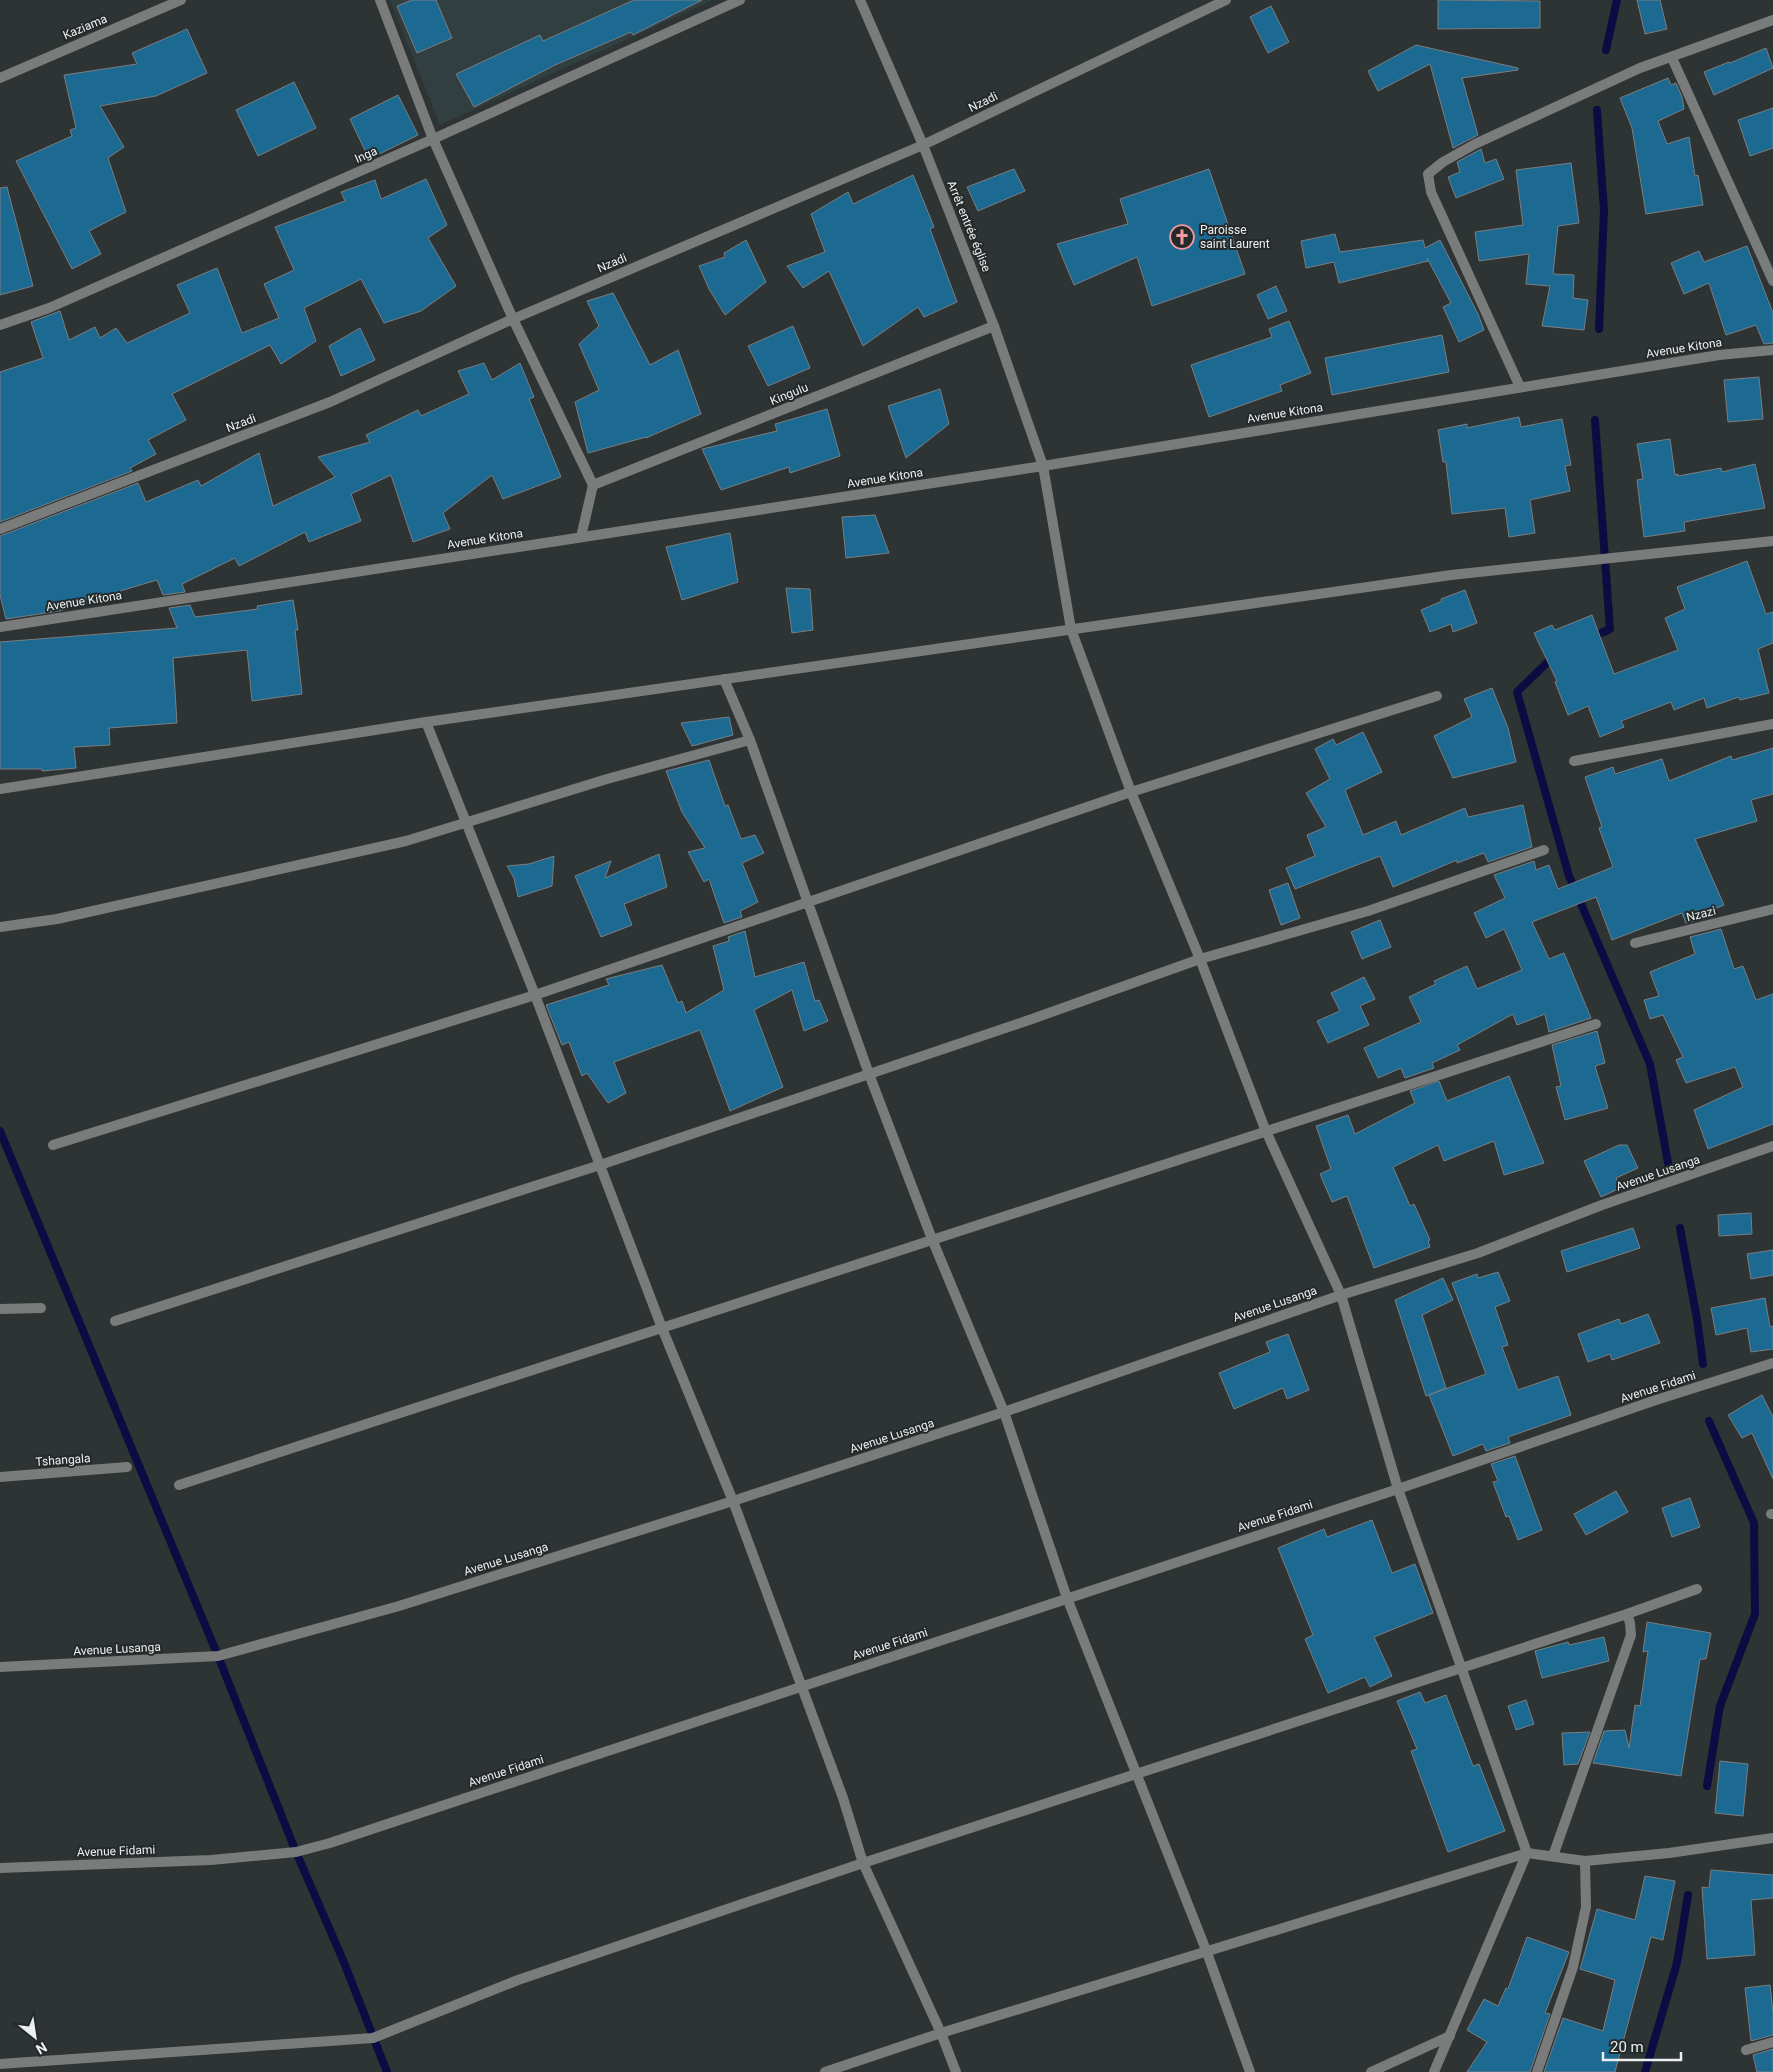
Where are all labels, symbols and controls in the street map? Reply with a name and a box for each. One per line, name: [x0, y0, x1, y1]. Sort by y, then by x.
street label: Kaziama: [61, 11, 109, 43]
street label: Nzadi: [966, 89, 1000, 115]
street label: Inga: [353, 144, 379, 166]
street label: Arrêt entrée église: [944, 178, 994, 274]
place label: Paroisse saint Laurent: [1200, 223, 1270, 251]
church icon: Paroisse saint Laurent: [1169, 224, 1195, 250]
street label: Nzadi: [595, 251, 629, 275]
street label: Avenue Kitona: [1645, 335, 1723, 361]
street label: Kingulu: [768, 380, 810, 408]
street label: Avenue Kitona: [1246, 400, 1324, 426]
street label: Nzadi: [224, 411, 258, 435]
street label: Avenue Kitona: [846, 465, 924, 491]
street label: Avenue Kitona: [446, 526, 524, 552]
street label: Avenue Kitona: [45, 588, 123, 614]
street label: Nzazi: [1685, 904, 1717, 924]
street label: Avenue Lusanga: [1614, 1152, 1702, 1194]
street label: Avenue Lusanga: [1231, 1283, 1319, 1325]
street label: Avenue Fidami: [1619, 1368, 1698, 1406]
street label: Avenue Lusanga: [848, 1416, 936, 1456]
street label: Tshangala: [35, 1451, 91, 1469]
street label: Avenue Fidami: [1236, 1497, 1315, 1535]
street label: Avenue Lusanga: [462, 1539, 550, 1579]
street label: Avenue Fidami: [851, 1625, 930, 1663]
street label: Avenue Lusanga: [73, 1640, 161, 1658]
street label: Avenue Fidami: [467, 1752, 546, 1790]
street label: Avenue Fidami: [77, 1843, 156, 1859]
north arrow: [10, 2012, 60, 2062]
scale bar: [1603, 2030, 1680, 2062]
text: 20 m: [1610, 2038, 1644, 2056]
text: N: [33, 2039, 50, 2058]

